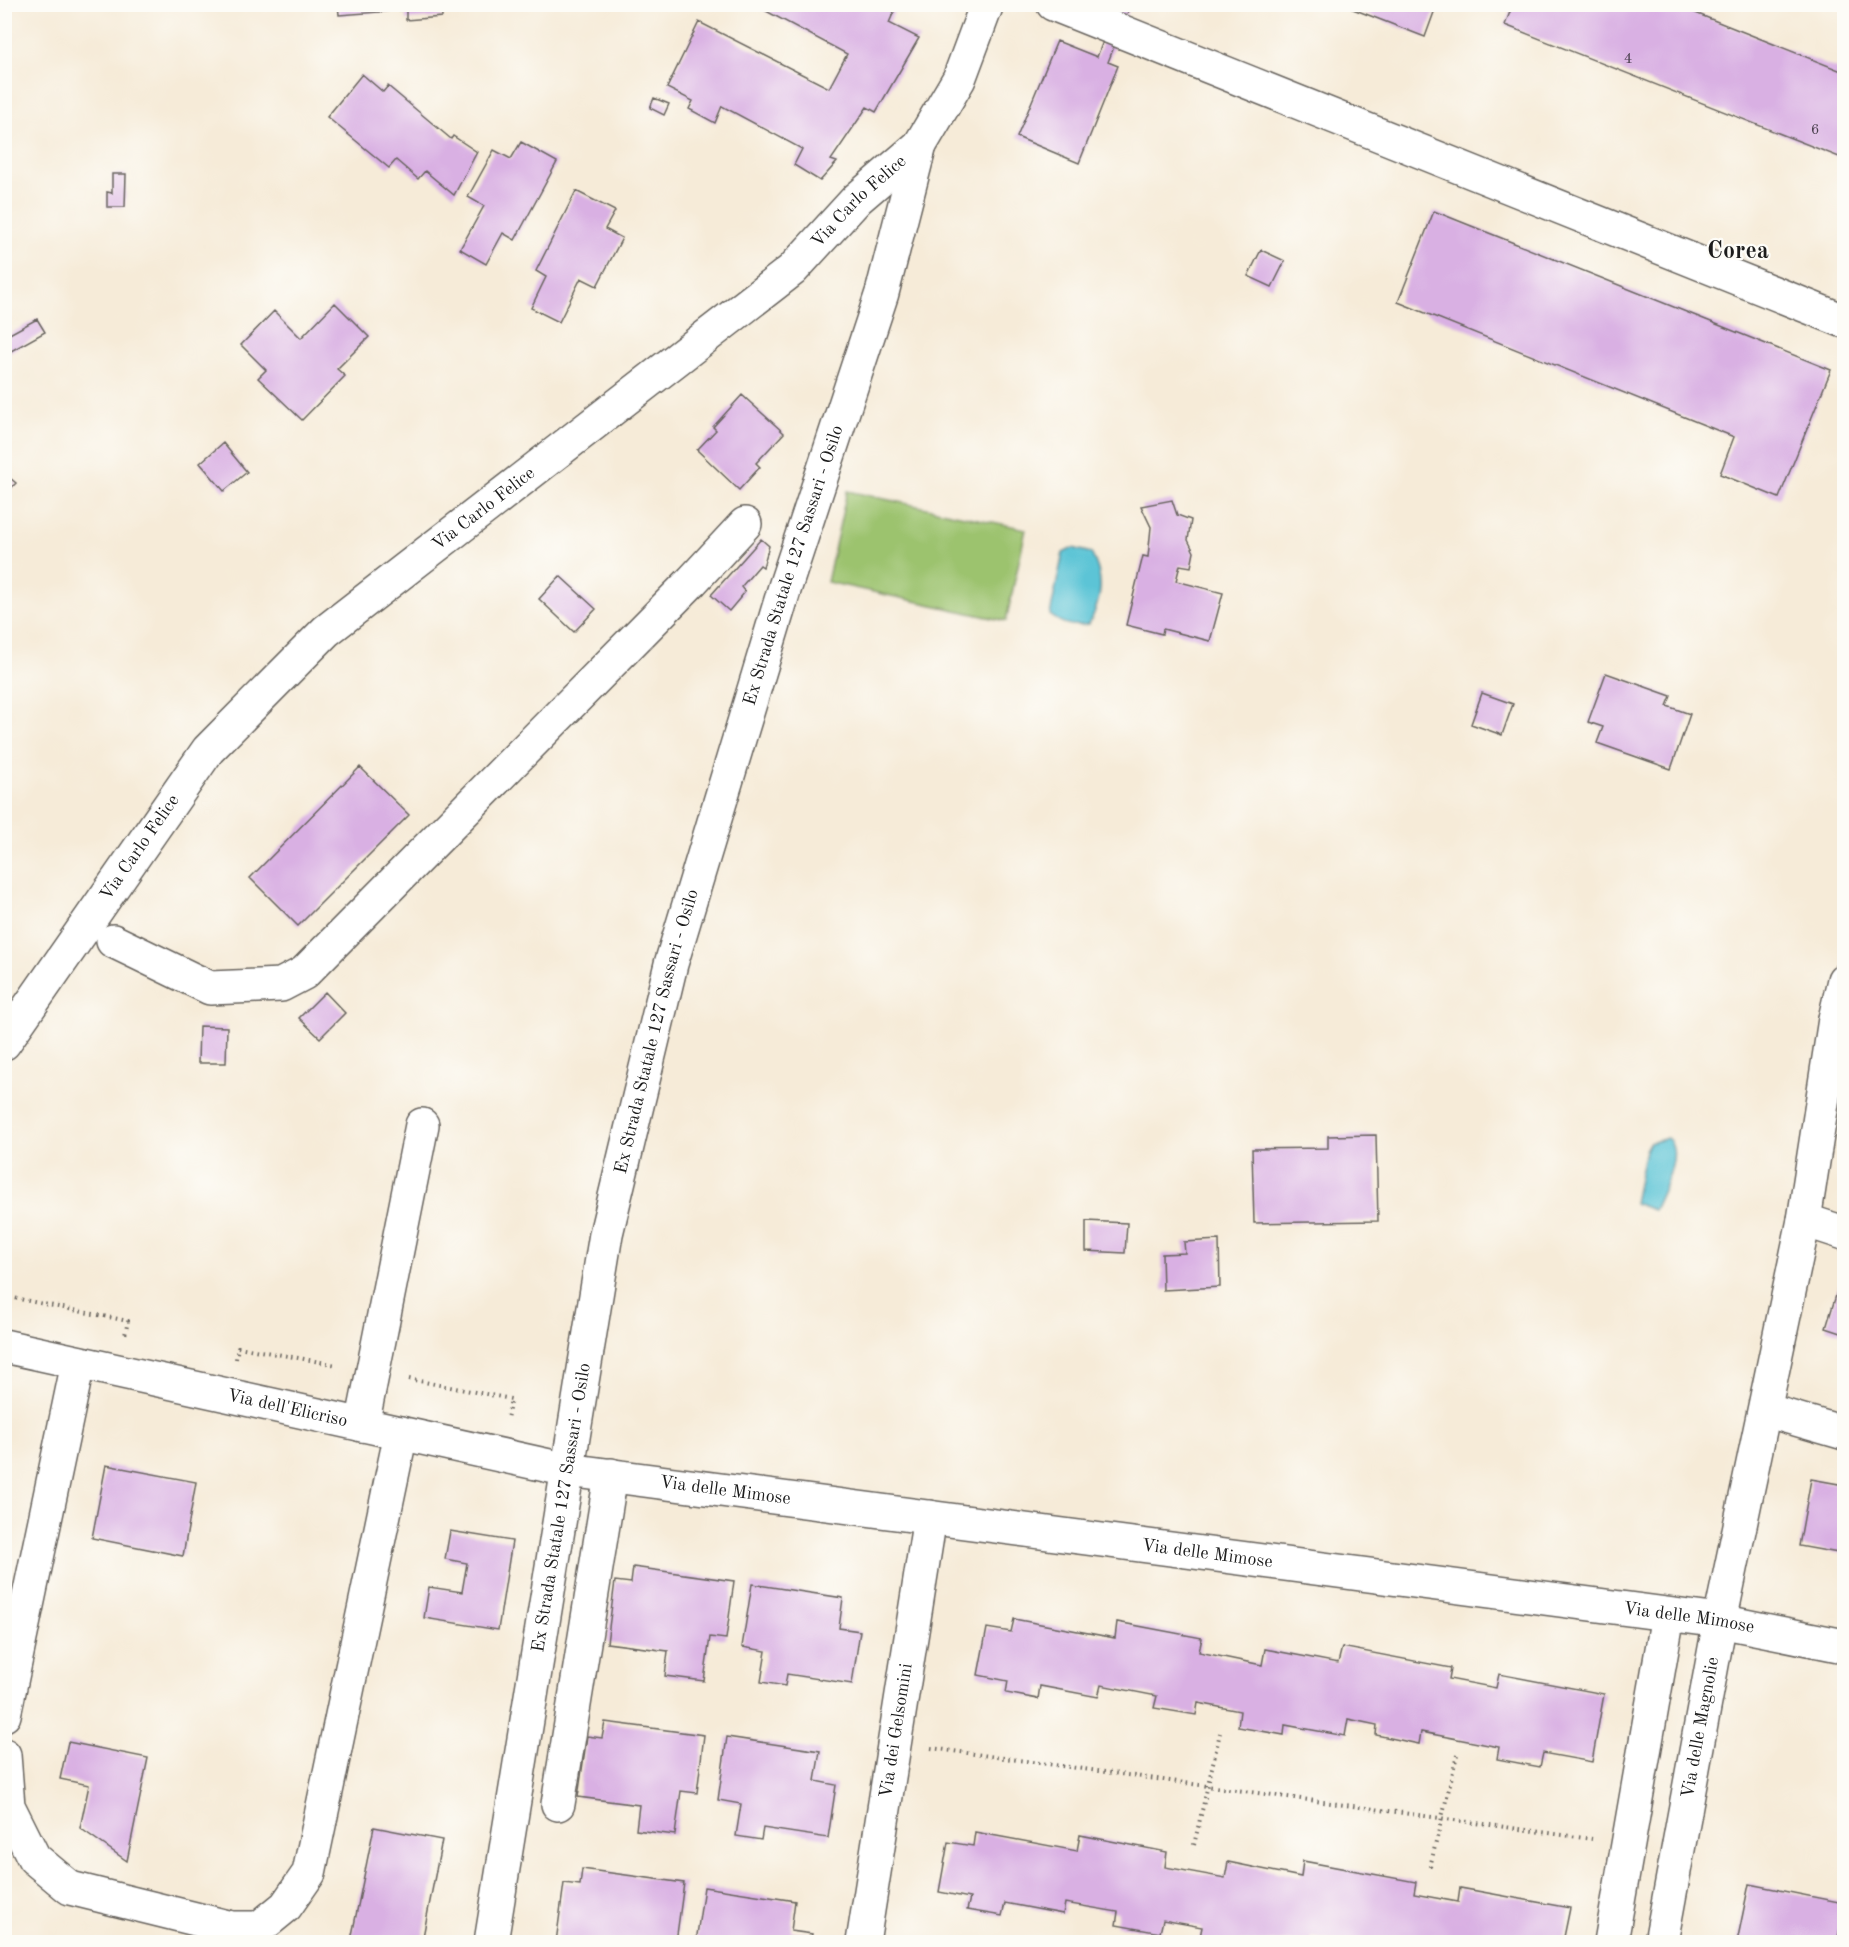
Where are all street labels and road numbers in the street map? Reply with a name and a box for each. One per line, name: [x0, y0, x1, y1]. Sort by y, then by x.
street label: Via Carlo Felice: [808, 152, 910, 251]
street label: Ex Strada Statale 127 Sassari - Osilo: [741, 423, 847, 708]
street label: Via Carlo Felice: [429, 464, 538, 554]
street label: Via Carlo Felice: [97, 792, 183, 904]
street label: Ex Strada Statale 127 Sassari - Osilo: [612, 887, 702, 1176]
street label: Ex Strada Statale 127 Sassari - Osilo: [529, 1362, 594, 1654]
street label: Via dell'Elicriso: [225, 1386, 349, 1430]
street label: Via delle Mimose: [659, 1473, 792, 1508]
street label: Via delle Mimose: [1140, 1536, 1274, 1571]
street label: Via delle Mimose: [1622, 1599, 1756, 1637]
street label: Via delle Magnolie: [1679, 1656, 1722, 1800]
street label: Via dei Gelsomini: [877, 1662, 916, 1799]

